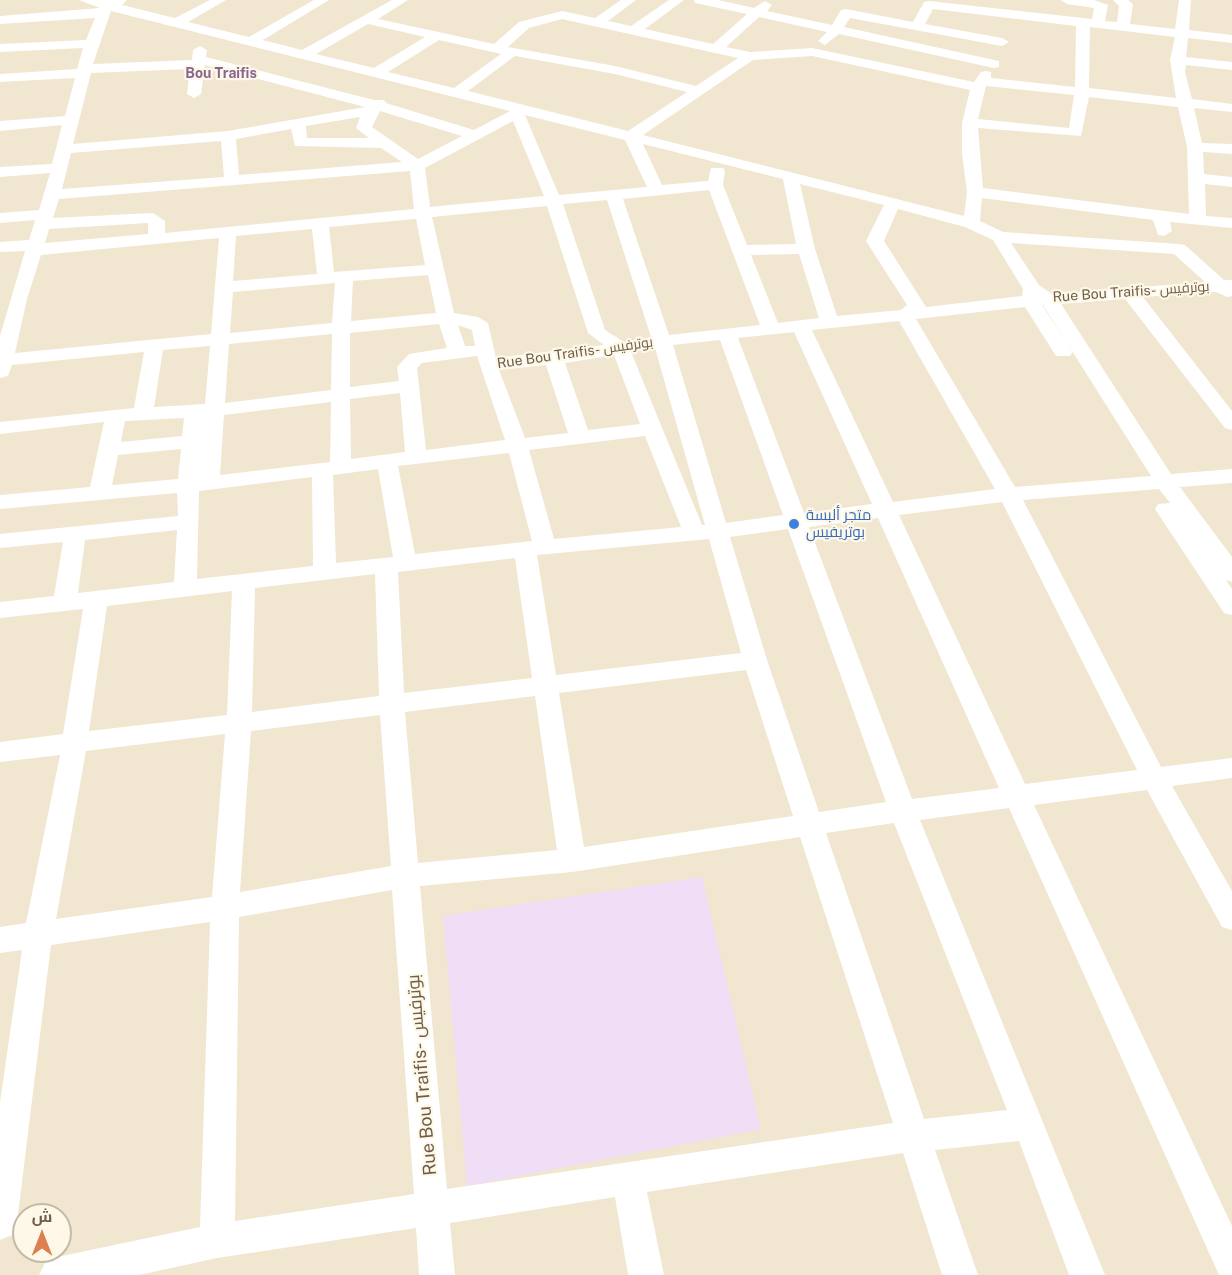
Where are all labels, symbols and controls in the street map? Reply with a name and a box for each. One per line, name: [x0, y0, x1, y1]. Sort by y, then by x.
district label: Bou Traifis: [185, 66, 257, 82]
street label: Rue Bou Traifis- بوترفيس: [1052, 278, 1210, 306]
street label: Rue Bou Traifis- بوترفيس: [496, 334, 654, 372]
place label: متجر ألبسة بوتريفيس: [806, 506, 871, 541]
marker: متجر ألبسة بوتريفيس: [787, 517, 801, 531]
street label: Rue Bou Traifis- بوترفيس: [402, 973, 442, 1177]
north arrow: [12, 1203, 72, 1263]
text: ش: [32, 1207, 52, 1226]

